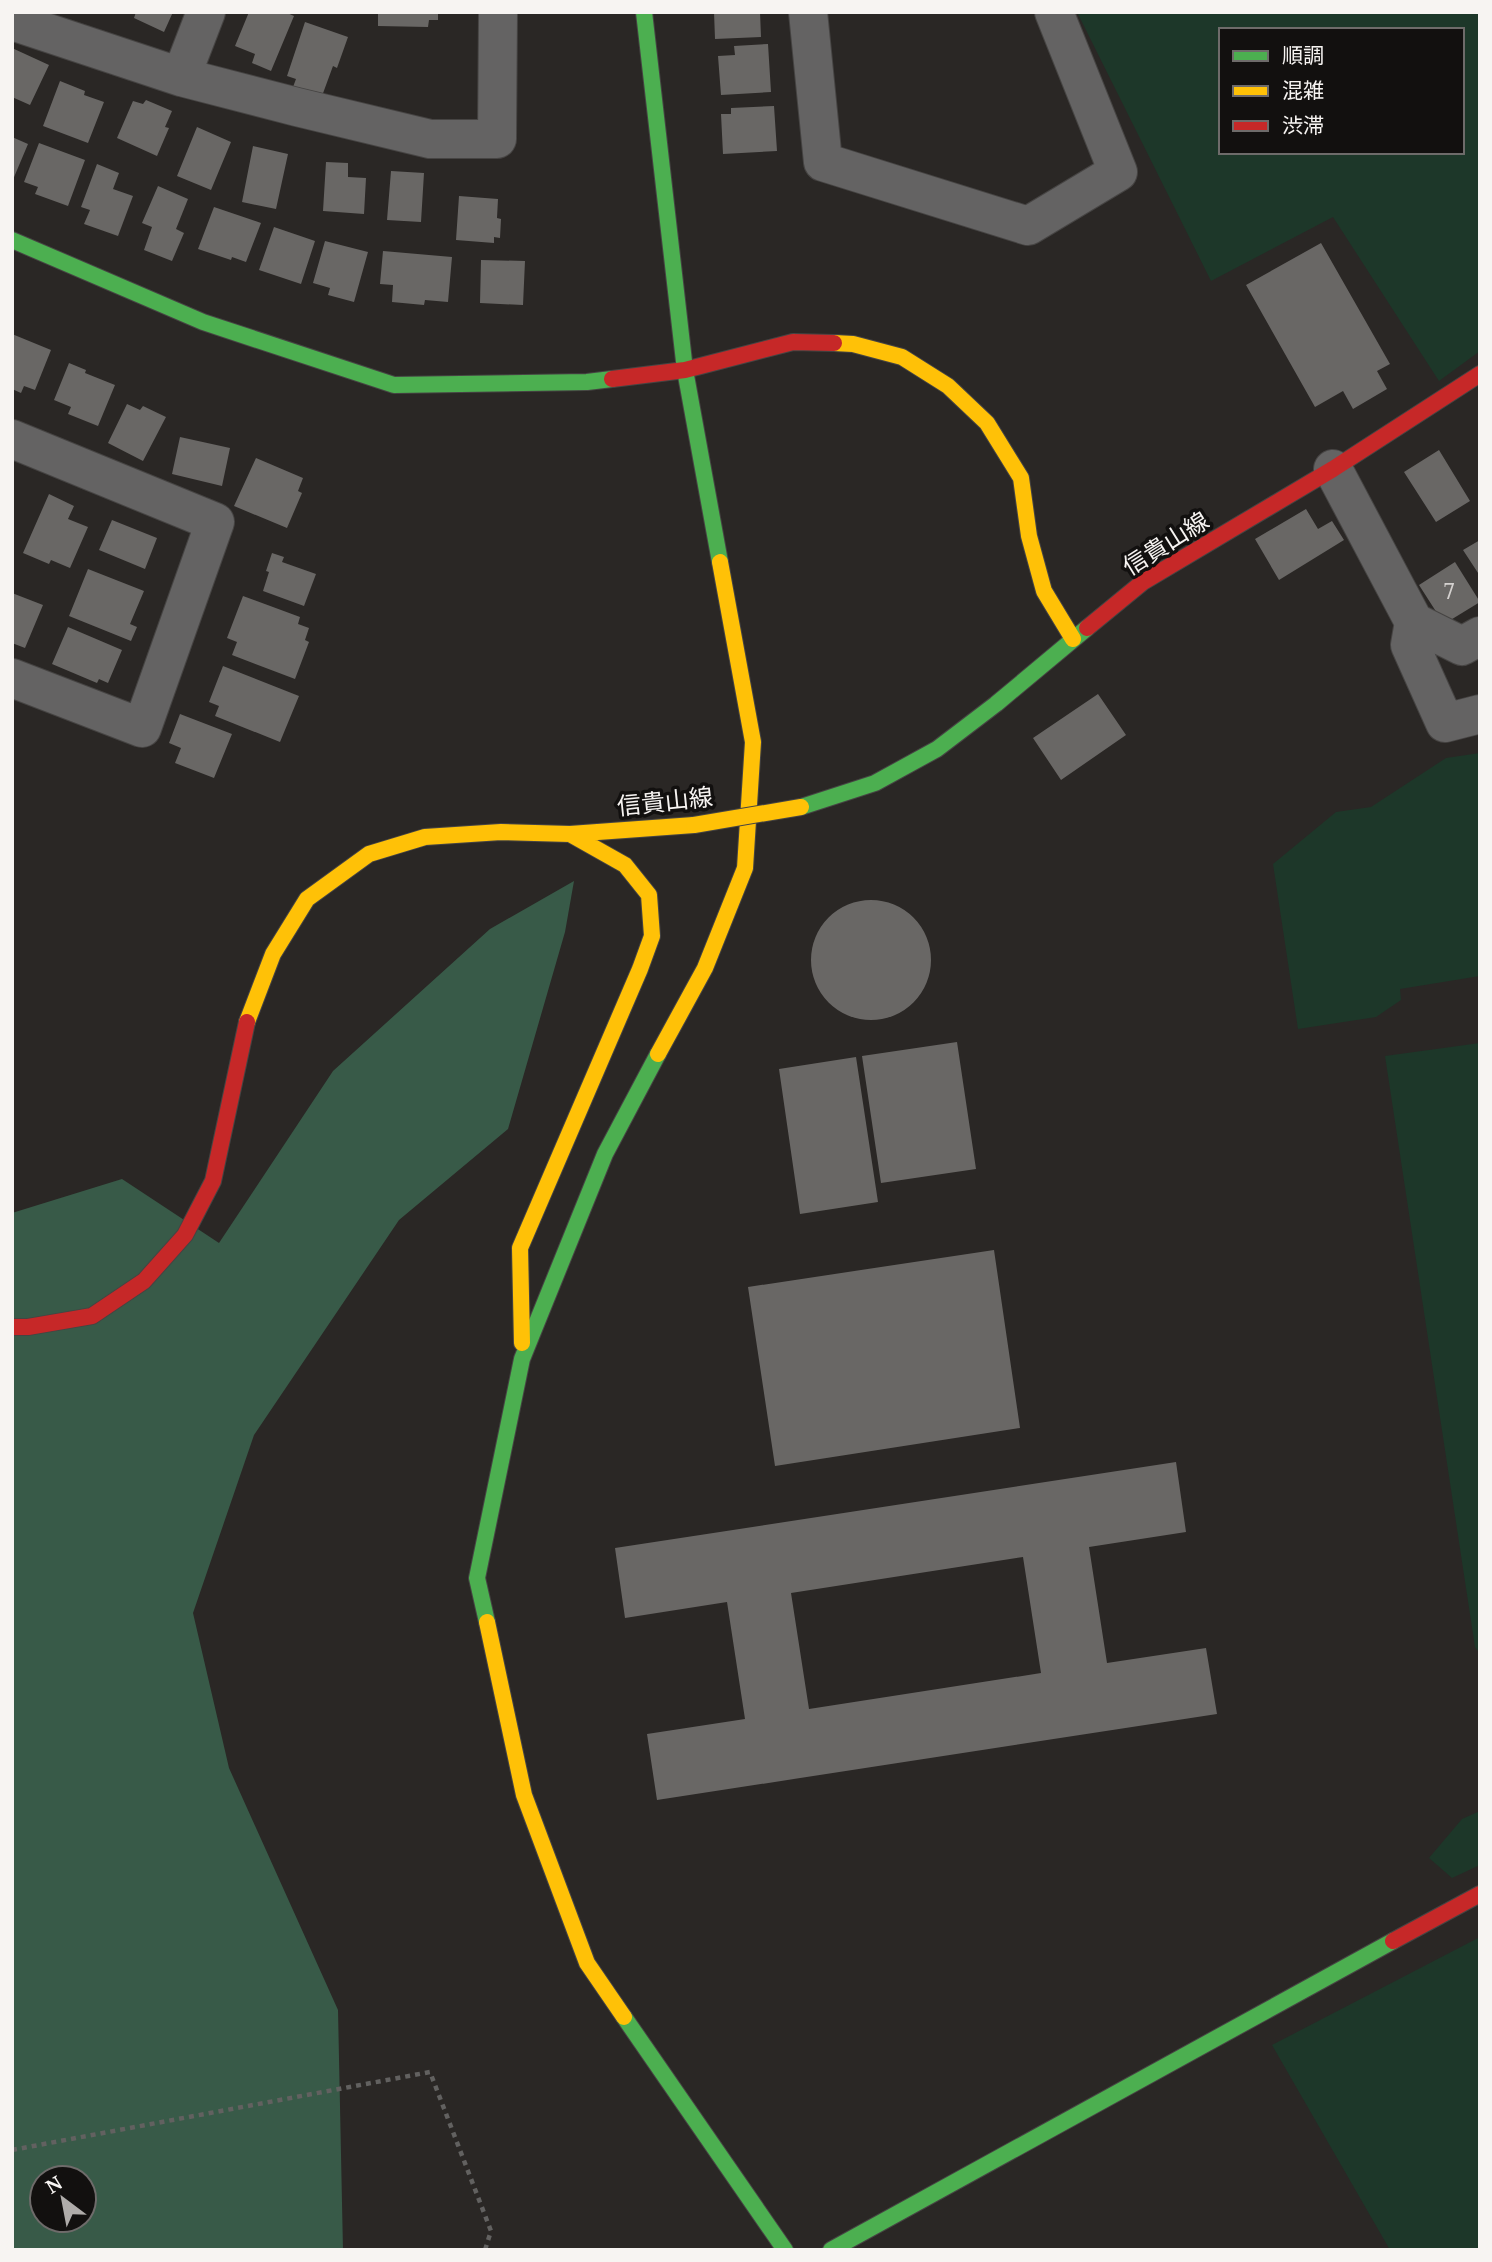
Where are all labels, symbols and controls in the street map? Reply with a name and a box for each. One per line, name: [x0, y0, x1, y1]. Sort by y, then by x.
legend: [1219, 28, 1464, 154]
text: 順調: [1282, 41, 1324, 69]
text: 混雑: [1282, 76, 1324, 104]
text: 渋滞: [1282, 111, 1324, 139]
street label: 信貴山線: [1116, 503, 1215, 582]
house number: 7: [1443, 577, 1455, 605]
street label: 信貴山線: [615, 779, 714, 822]
north arrow: [28, 2164, 98, 2234]
text: N: [41, 2170, 67, 2200]

